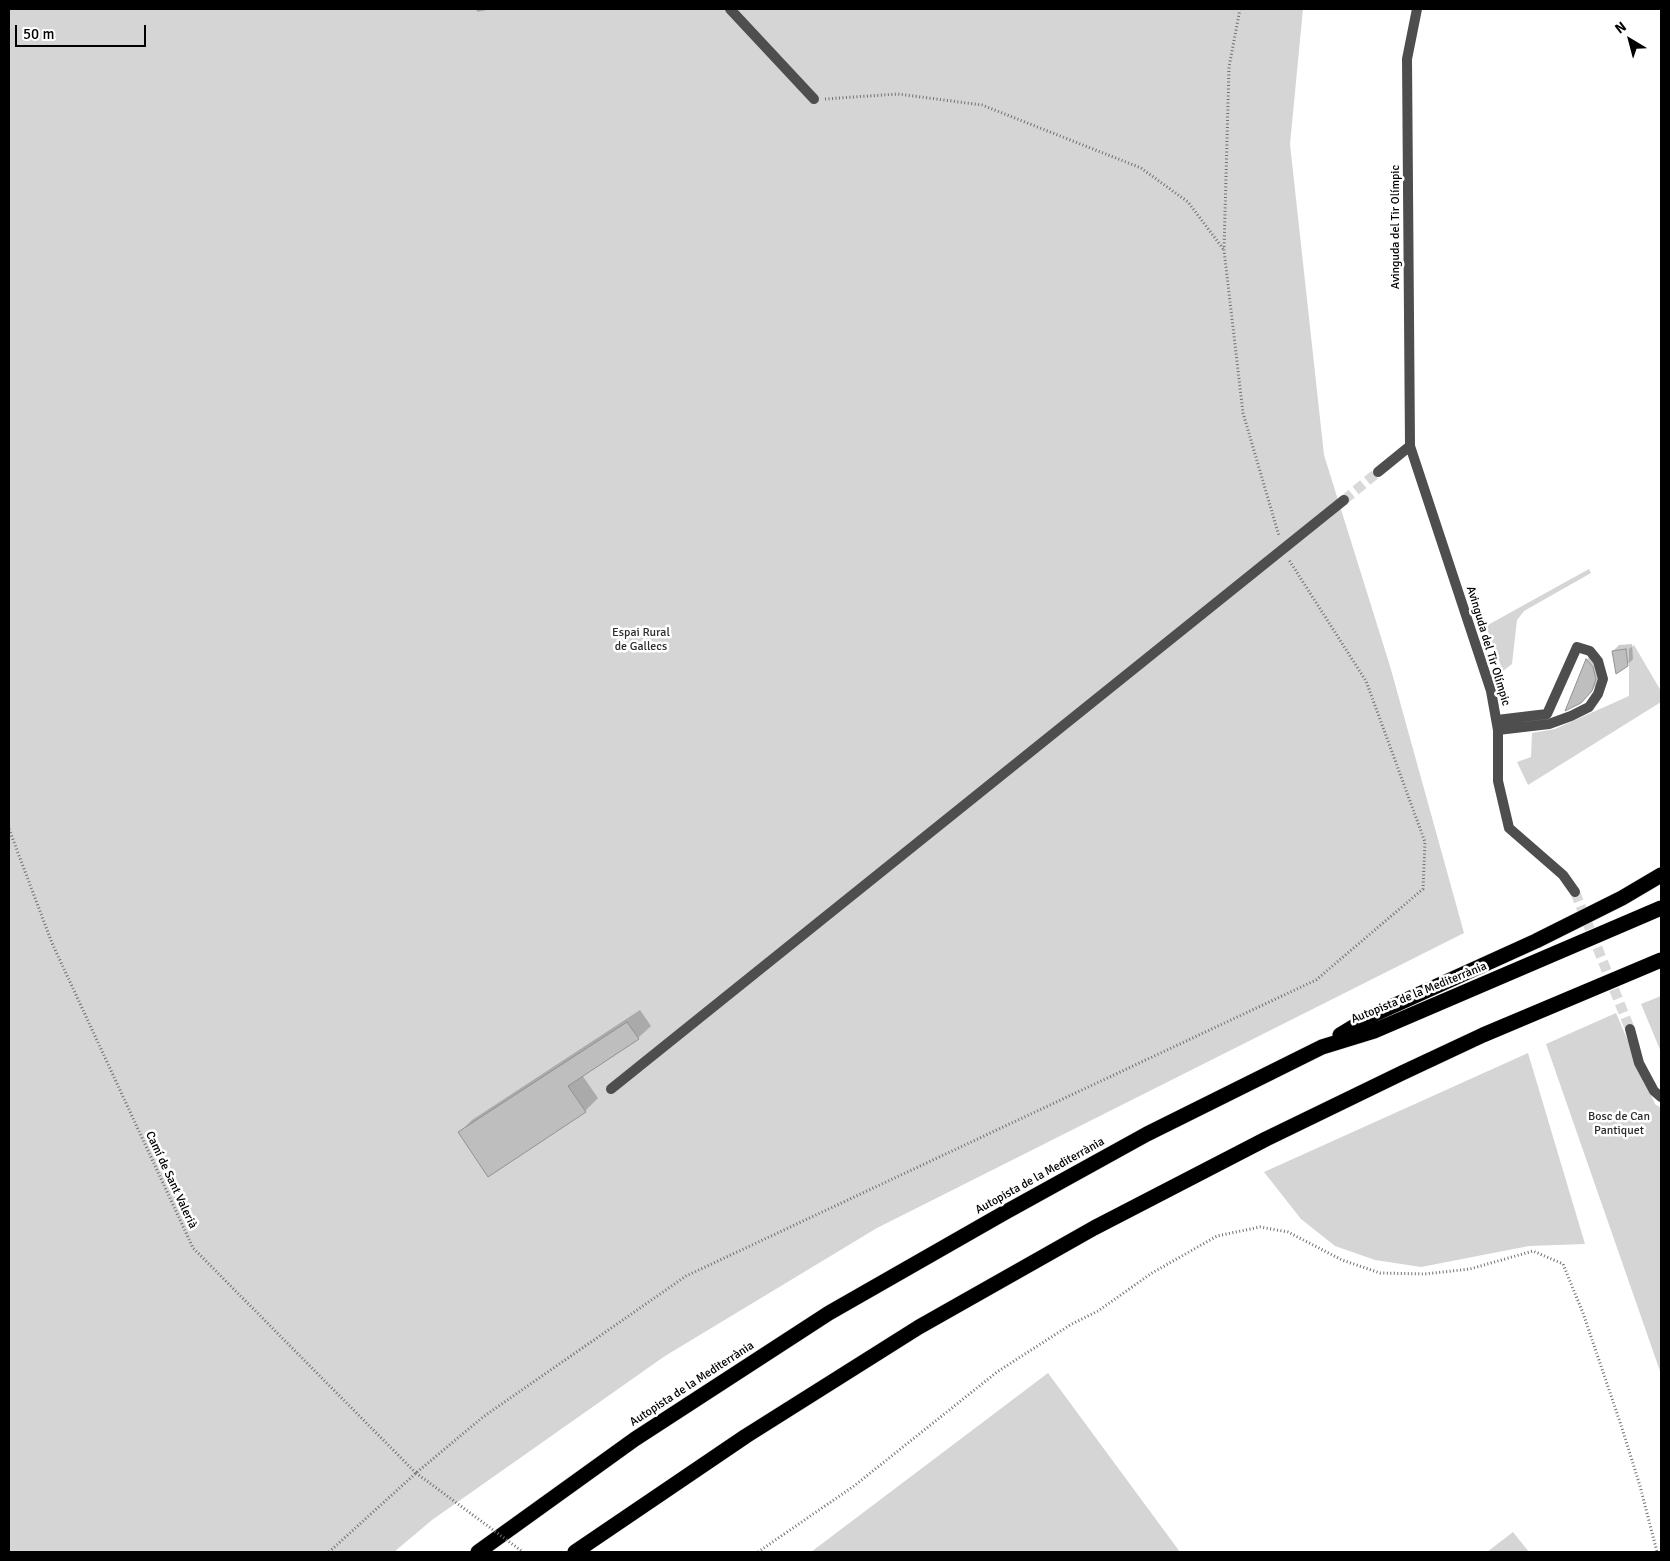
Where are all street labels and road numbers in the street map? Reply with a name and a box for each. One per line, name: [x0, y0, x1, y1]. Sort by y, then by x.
street label: Avinguda del Tir Olímpic: [1389, 165, 1403, 289]
street label: Avinguda del Tir Olímpic: [1463, 584, 1513, 708]
street label: Autopista de la Mediterrània: [1349, 959, 1489, 1027]
street label: Camí de Sant Valerià: [142, 1129, 200, 1231]
street label: Autopista de la Mediterrània: [973, 1135, 1107, 1217]
street label: Autopista de la Mediterrània: [627, 1338, 757, 1430]

